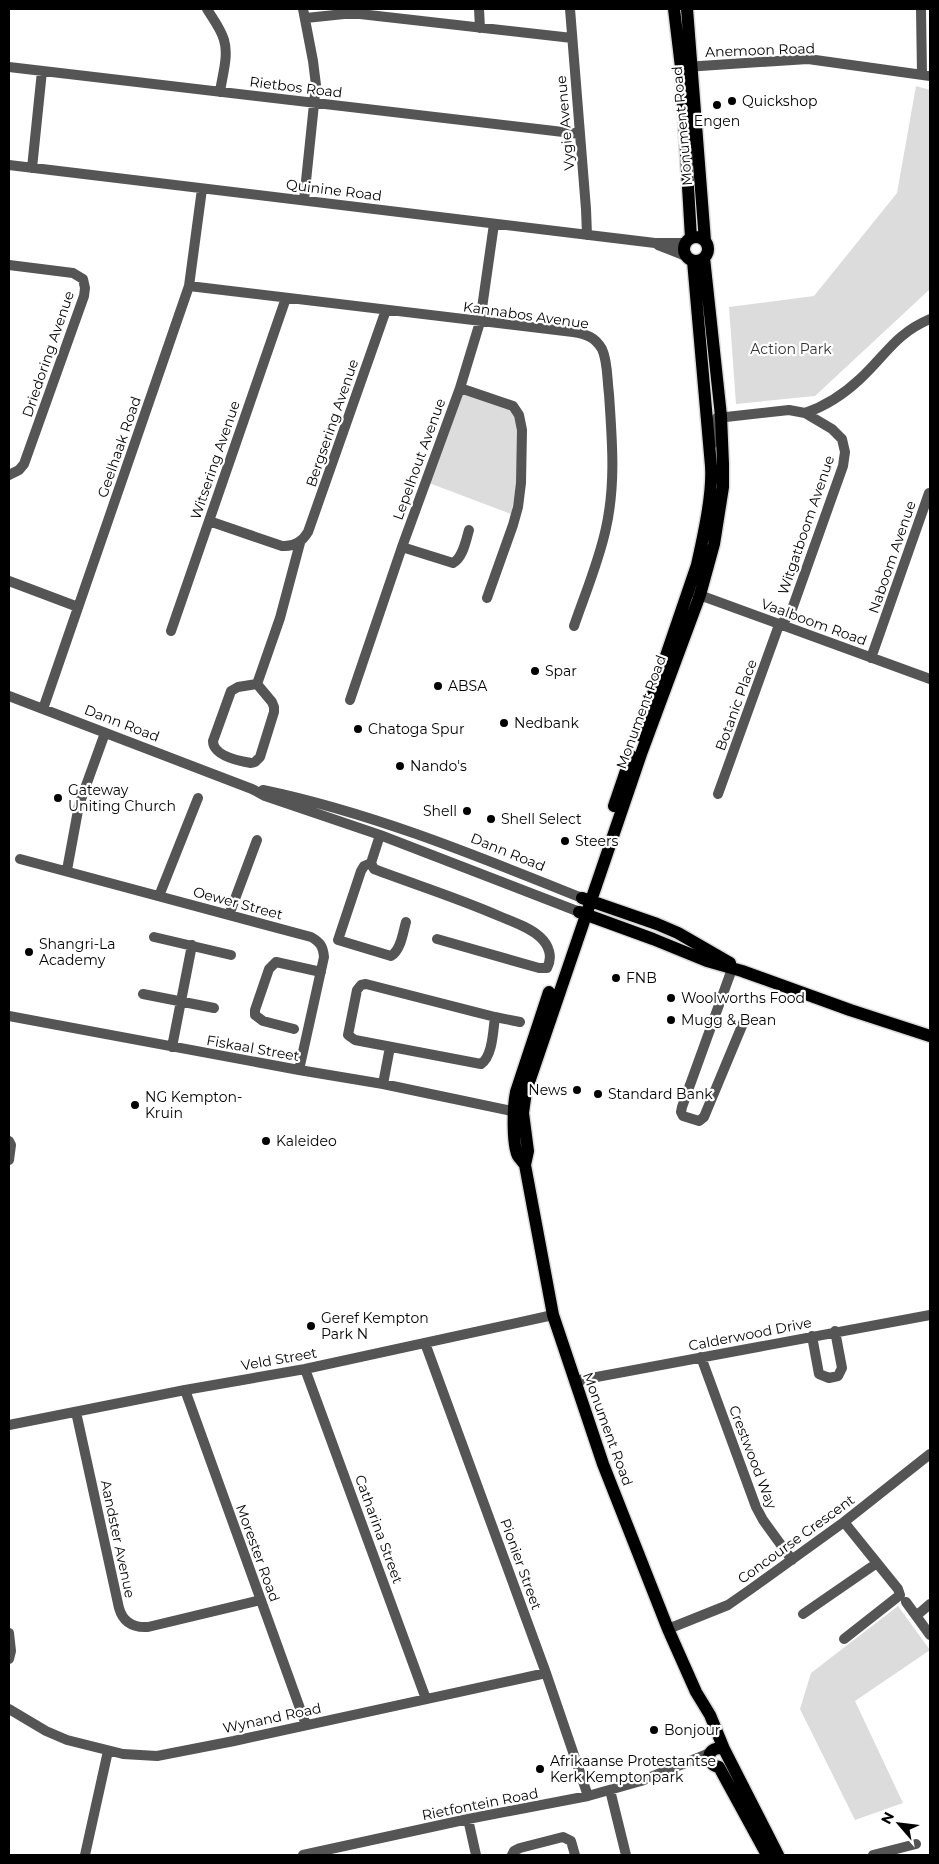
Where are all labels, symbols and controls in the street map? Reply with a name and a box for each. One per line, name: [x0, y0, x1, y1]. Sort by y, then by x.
street label: Anemoon Road: [705, 39, 815, 61]
street label: Monument Road: [668, 66, 696, 186]
street label: Rietbos Road: [249, 72, 343, 102]
street label: Vygie Avenue: [552, 75, 578, 171]
place label: Quickshop: [742, 92, 817, 110]
marker: Quickshop: [726, 95, 738, 107]
marker: Engen: [711, 99, 723, 111]
place label: Engen: [694, 112, 740, 130]
street label: Quinine Road: [285, 175, 383, 205]
street label: Driedoring Avenue: [18, 288, 78, 420]
street label: Kannabos Avenue: [462, 297, 590, 333]
park label: Action Park: [750, 340, 832, 358]
street label: Bergsering Avenue: [302, 357, 362, 489]
street label: Geelhaak Road: [93, 394, 145, 500]
street label: Lepelhout Avenue: [389, 396, 449, 522]
street label: Witsering Avenue: [186, 398, 244, 522]
street label: Witgatboom Avenue: [774, 453, 838, 597]
street label: Naboom Avenue: [864, 498, 920, 616]
street label: Vaalboom Road: [759, 594, 869, 650]
street label: Monument Road: [612, 653, 670, 771]
street label: Botanic Place: [711, 657, 761, 753]
place label: Spar: [545, 662, 577, 680]
marker: Spar: [529, 665, 541, 677]
place label: ABSA: [448, 677, 488, 695]
marker: ABSA: [432, 680, 444, 692]
street label: Dann Road: [82, 700, 162, 746]
place label: Nedbank: [514, 714, 579, 732]
marker: Nedbank: [498, 717, 510, 729]
place label: Chatoga Spur: [368, 720, 465, 738]
marker: Chatoga Spur: [352, 723, 364, 735]
place label: Nando's: [410, 757, 467, 775]
marker: Nando's: [394, 760, 406, 772]
place label: Gateway Uniting Church: [68, 781, 176, 815]
marker: Gateway Uniting Church: [52, 792, 64, 804]
place label: Shell: [423, 802, 457, 820]
marker: Shell: [461, 805, 473, 817]
place label: Shell Select: [501, 810, 582, 828]
marker: Shell Select: [485, 813, 497, 825]
street label: Dann Road: [468, 829, 548, 875]
place label: Steers: [575, 832, 619, 850]
marker: Steers: [559, 835, 571, 847]
street label: Oewer Street: [191, 882, 285, 924]
place label: Shangri-La Academy: [39, 935, 116, 969]
marker: Shangri-La Academy: [23, 946, 35, 958]
place label: FNB: [626, 969, 657, 987]
marker: FNB: [610, 972, 622, 984]
place label: Woolworths Food: [681, 989, 805, 1007]
marker: Woolworths Food: [665, 992, 677, 1004]
place label: Mugg & Bean: [681, 1011, 776, 1029]
marker: Mugg & Bean: [665, 1014, 677, 1026]
street label: Fiskaal Street: [205, 1031, 301, 1065]
place label: News: [528, 1081, 567, 1099]
marker: News: [571, 1084, 583, 1096]
place label: Standard Bank: [608, 1085, 713, 1103]
place label: NG Kempton- Kruin: [145, 1088, 242, 1122]
marker: Standard Bank: [592, 1088, 604, 1100]
marker: NG Kempton- Kruin: [129, 1099, 141, 1111]
place label: Kaleideo: [276, 1132, 337, 1150]
marker: Kaleideo: [260, 1135, 272, 1147]
place label: Geref Kempton Park N: [321, 1309, 429, 1343]
street label: Calderwood Drive: [687, 1313, 813, 1355]
marker: Geref Kempton Park N: [305, 1320, 317, 1332]
street label: Veld Street: [240, 1343, 319, 1375]
street label: Monument Road: [579, 1370, 637, 1488]
street label: Crestwood Way: [725, 1403, 781, 1512]
street label: Catharina Street: [351, 1472, 407, 1586]
street label: Aandster Avenue: [97, 1478, 139, 1600]
street label: Concourse Crescent: [734, 1490, 858, 1588]
street label: Morester Road: [232, 1502, 284, 1604]
street label: Pionier Street: [496, 1516, 546, 1612]
street label: Wynand Road: [221, 1699, 323, 1737]
place label: Bonjour: [664, 1721, 721, 1739]
marker: Bonjour: [648, 1724, 660, 1736]
place label: Afrikaanse Protestantse Kerk Kemptonpark: [550, 1752, 716, 1786]
marker: Afrikaanse Protestantse Kerk Kemptonpark: [534, 1763, 546, 1775]
street label: Rietfontein Road: [420, 1784, 540, 1824]
north arrow: [874, 1799, 924, 1849]
text: N: [877, 1809, 898, 1827]

